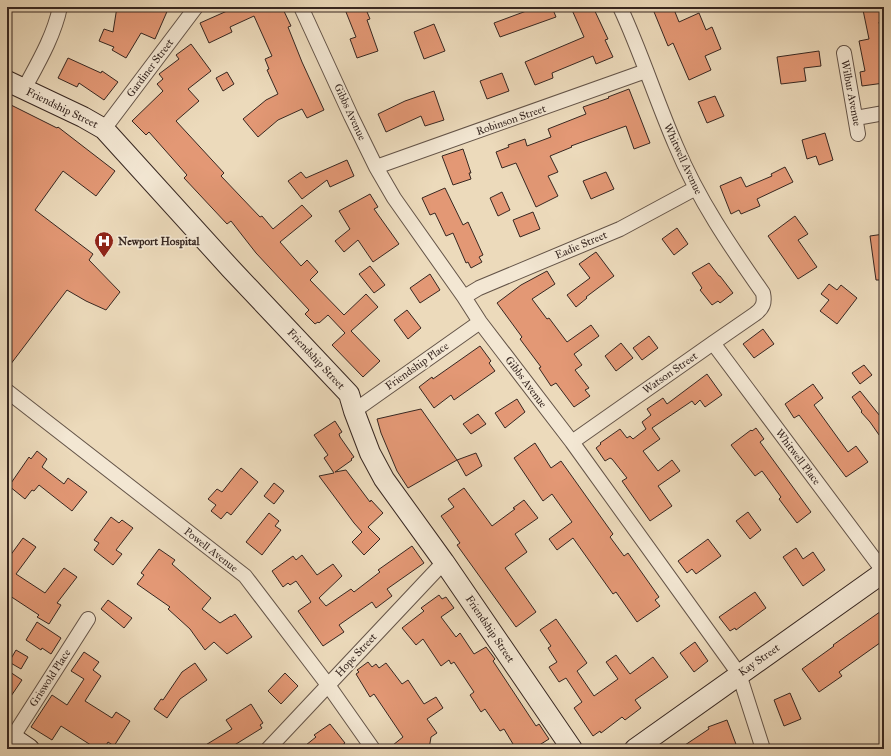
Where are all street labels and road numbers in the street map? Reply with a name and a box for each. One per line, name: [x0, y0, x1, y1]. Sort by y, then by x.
street label: Gardiner Street: [124, 36, 176, 100]
street label: Wilbur Avenue: [838, 59, 864, 128]
street label: Gibbs Avenue: [331, 82, 369, 143]
street label: Friendship Street: [24, 85, 100, 131]
street label: Robinson Street: [474, 102, 548, 138]
street label: Whitwell Avenue: [661, 122, 705, 197]
street label: Eadie Street: [553, 228, 609, 262]
street label: Friendship Street: [284, 326, 348, 392]
street label: Friendship Place: [383, 339, 451, 393]
street label: Watson Street: [640, 349, 700, 397]
street label: Gibbs Avenue: [502, 354, 550, 411]
street label: Whitwell Place: [773, 426, 823, 488]
street label: Powell Avenue: [182, 525, 241, 575]
street label: Friendship Street: [463, 593, 517, 665]
street label: Hope Street: [333, 630, 380, 679]
street label: Kay Street: [736, 641, 782, 679]
street label: Griswold Place: [27, 646, 74, 709]

